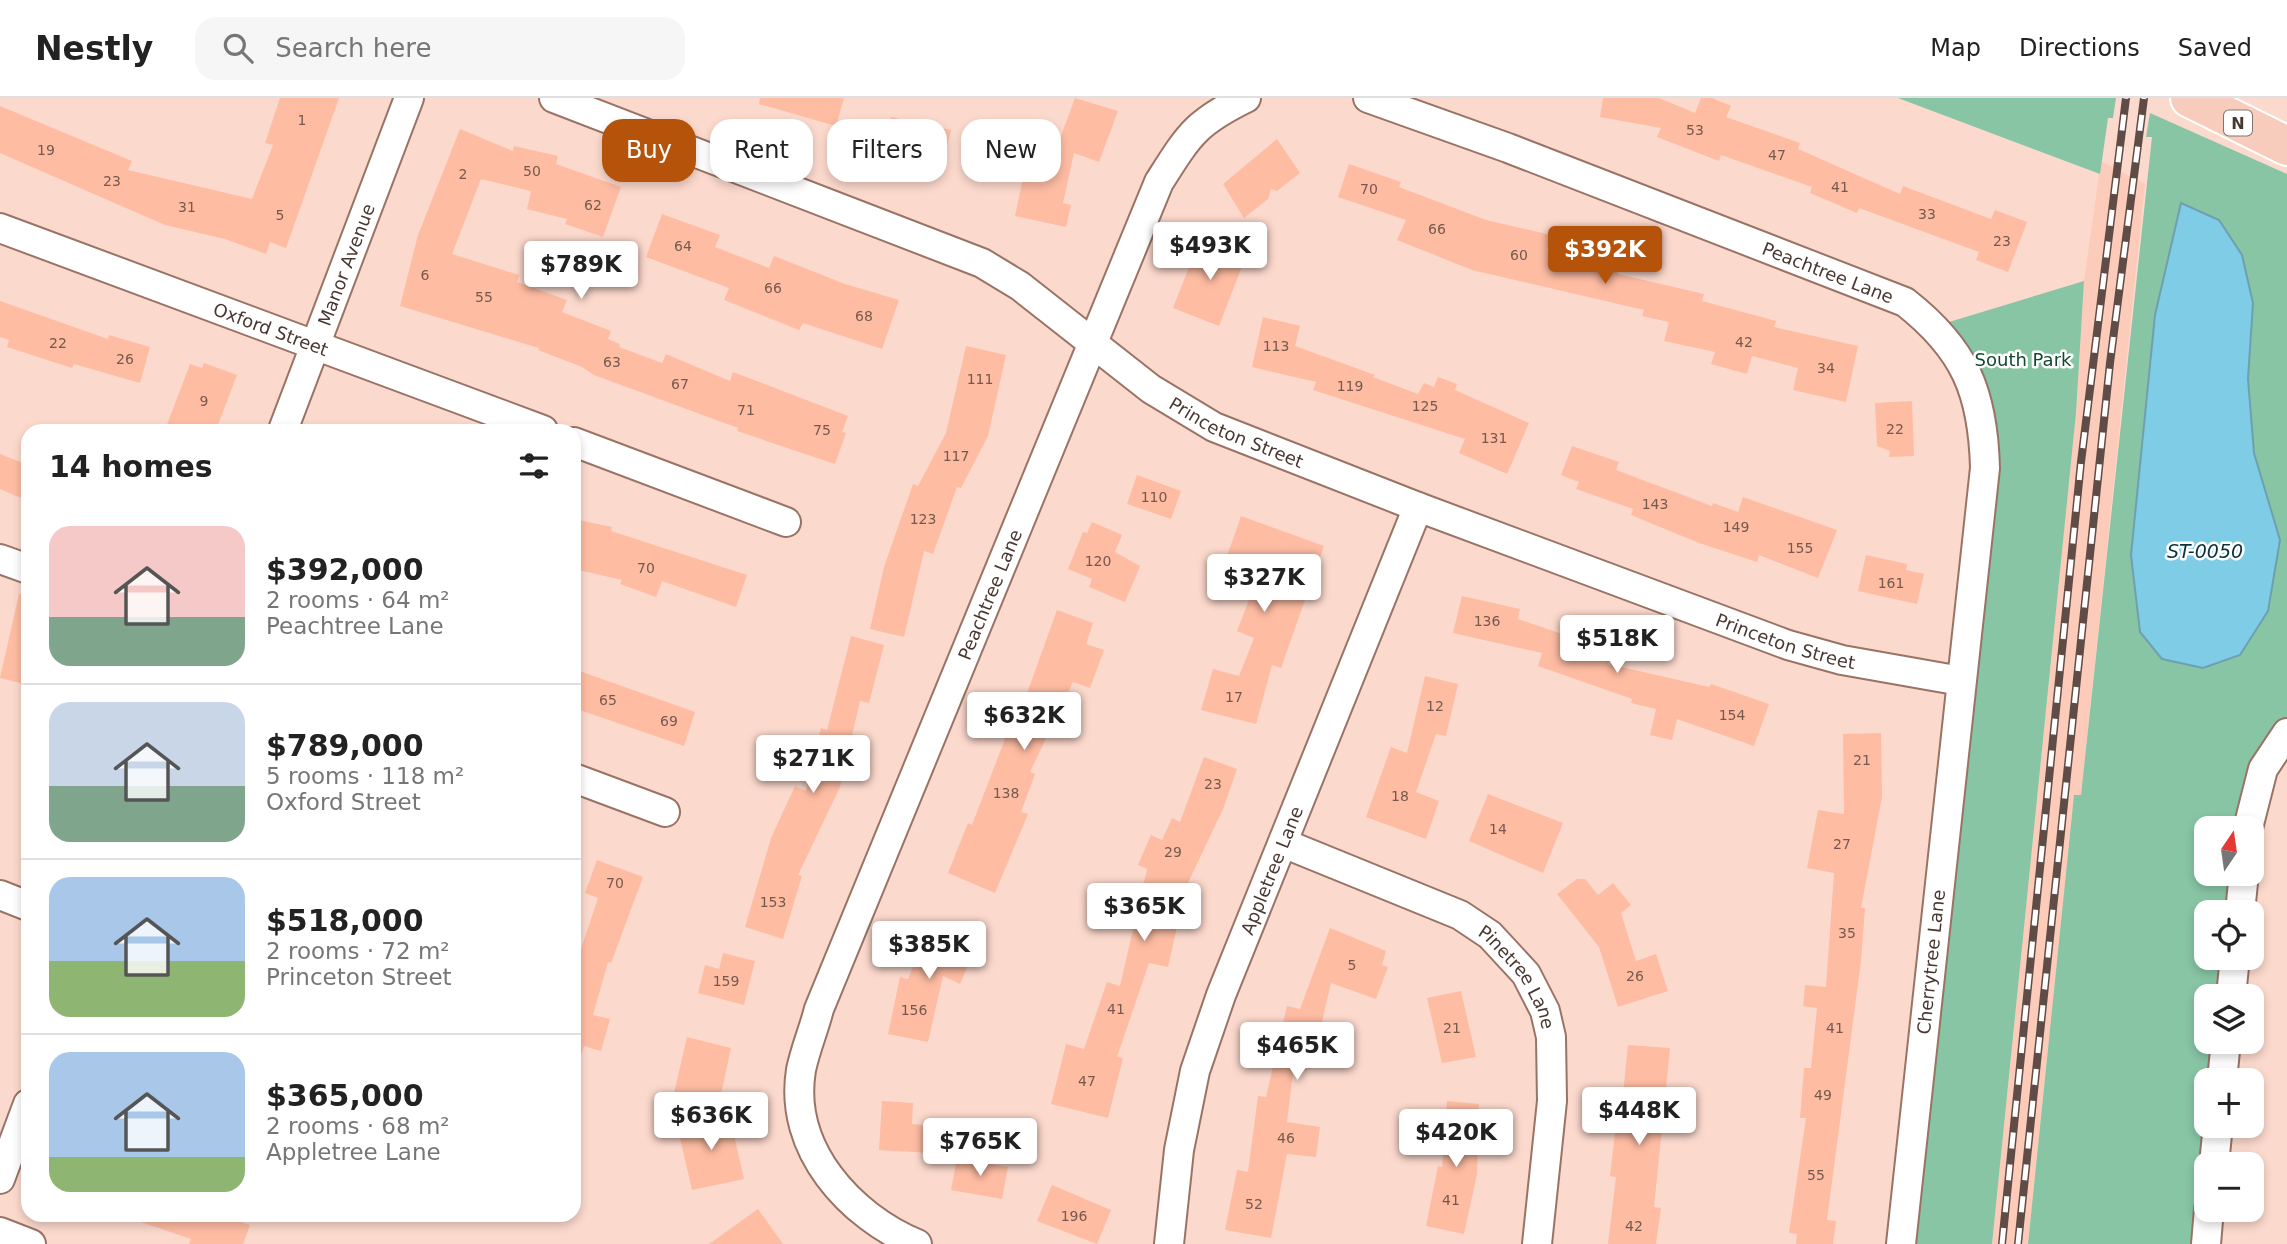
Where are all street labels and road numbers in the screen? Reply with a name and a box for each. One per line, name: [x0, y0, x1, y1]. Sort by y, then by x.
road number: N: [2224, 111, 2252, 136]
street label: Manor Avenue: [313, 200, 379, 329]
street label: Peachtree Lane: [1759, 237, 1897, 307]
street label: Oxford Street: [210, 298, 331, 360]
street label: Princeton Street: [1166, 392, 1307, 472]
street label: Peachtree Lane: [953, 526, 1026, 663]
street label: Princeton Street: [1713, 609, 1857, 673]
street label: Appletree Lane: [1236, 803, 1307, 938]
street label: Cherrytree Lane: [1913, 888, 1949, 1036]
street label: Pinetree Lane: [1475, 920, 1559, 1031]

